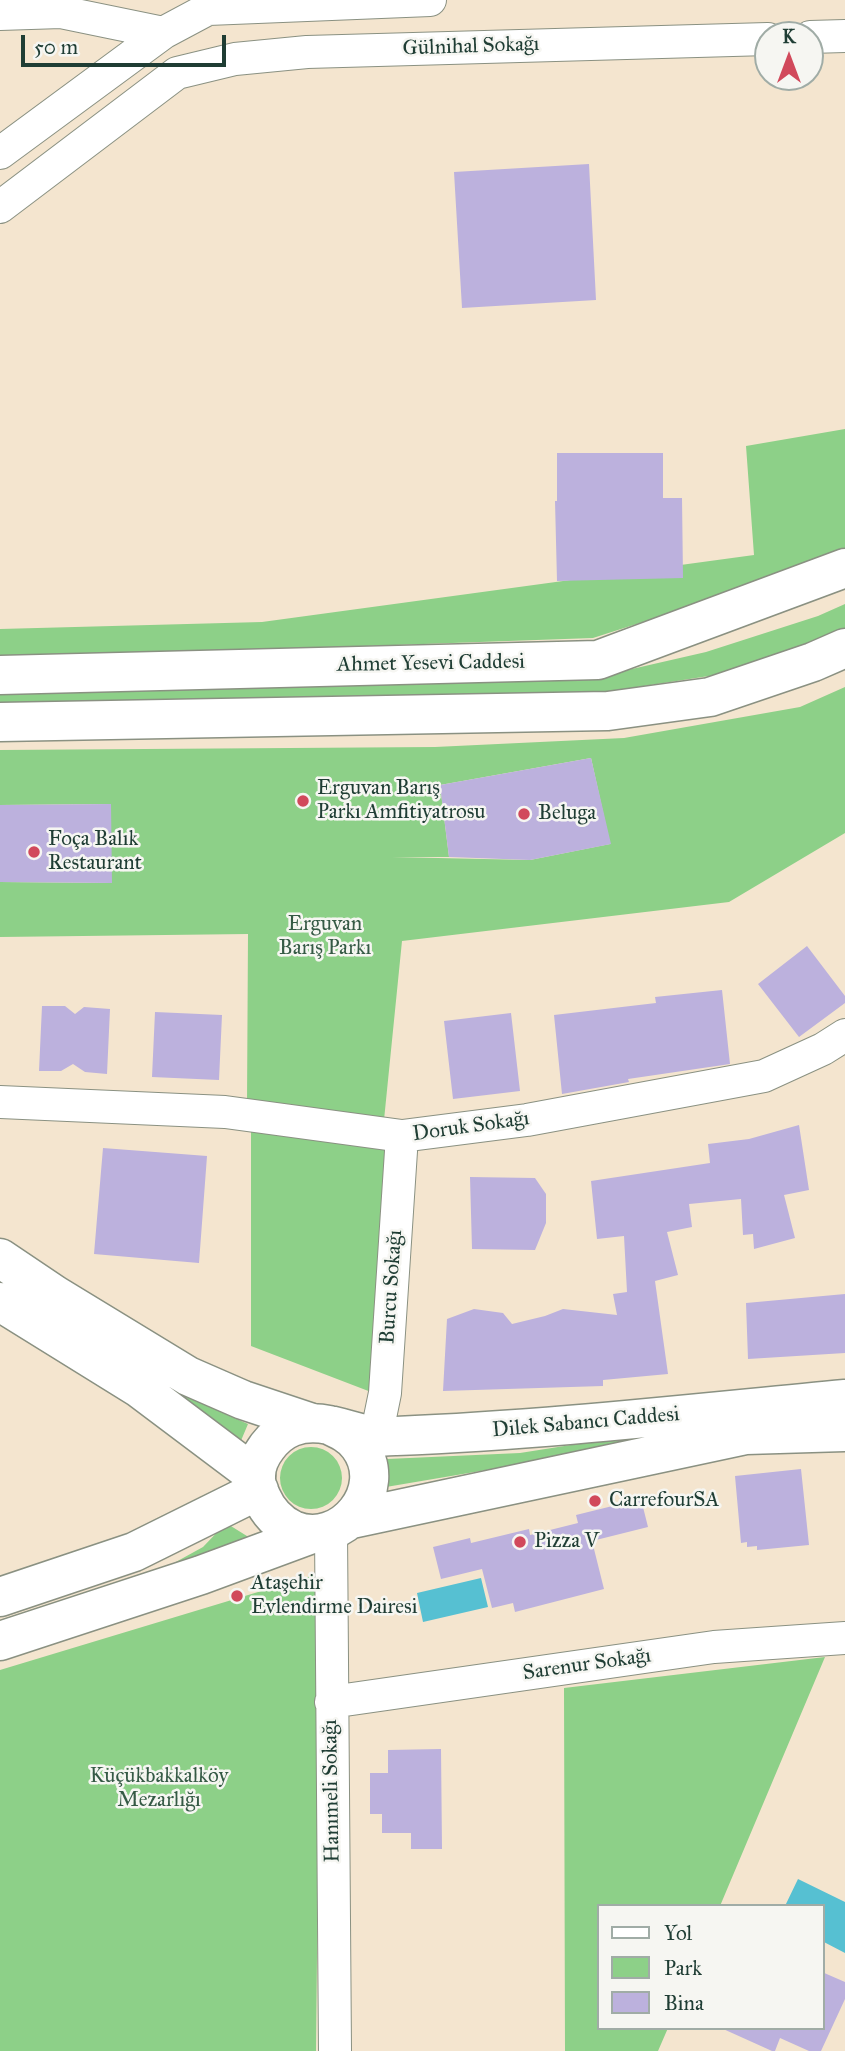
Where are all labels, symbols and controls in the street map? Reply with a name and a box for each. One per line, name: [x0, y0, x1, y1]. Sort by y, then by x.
scale bar: [24, 21, 229, 65]
north arrow: [754, 21, 824, 91]
text: K: [782, 25, 796, 48]
street label: Gülnihal Sokağı: [402, 32, 540, 62]
text: 50 m: [34, 34, 78, 60]
street label: Ahmet Yesevi Caddesi: [337, 650, 525, 678]
place label: Erguvan Barış Parkı Amfitiyatrosu: [317, 776, 486, 826]
marker: Erguvan Barış Parkı Amfitiyatrosu: [295, 793, 311, 809]
place label: Beluga: [538, 801, 596, 827]
marker: Beluga: [516, 806, 532, 822]
place label: Foça Balık Restaurant: [48, 827, 142, 877]
marker: Foça Balık Restaurant: [26, 844, 42, 860]
park label: Erguvan Barış Parkı: [279, 912, 371, 962]
street label: Doruk Sokağı: [411, 1106, 531, 1148]
street label: Burcu Sokağı: [375, 1229, 409, 1345]
street label: Dilek Sabancı Caddesi: [491, 1402, 681, 1444]
place label: CarrefourSA: [609, 1488, 719, 1514]
marker: CarrefourSA: [587, 1493, 603, 1509]
place label: Pizza V: [534, 1529, 599, 1555]
marker: Pizza V: [512, 1534, 528, 1550]
place label: Ataşehir Evlendirme Dairesi: [251, 1571, 418, 1621]
marker: Ataşehir Evlendirme Dairesi: [229, 1588, 245, 1604]
street label: Sarenur Sokağı: [521, 1644, 653, 1686]
street label: Hanımeli Sokağı: [318, 1719, 346, 1863]
park label: Küçükbakkalköy Mezarlığı: [90, 1764, 228, 1814]
legend: [596, 1904, 824, 2030]
text: Yol: [664, 1920, 692, 1946]
text: Park: [664, 1955, 702, 1981]
text: Bina: [664, 1990, 704, 2016]

